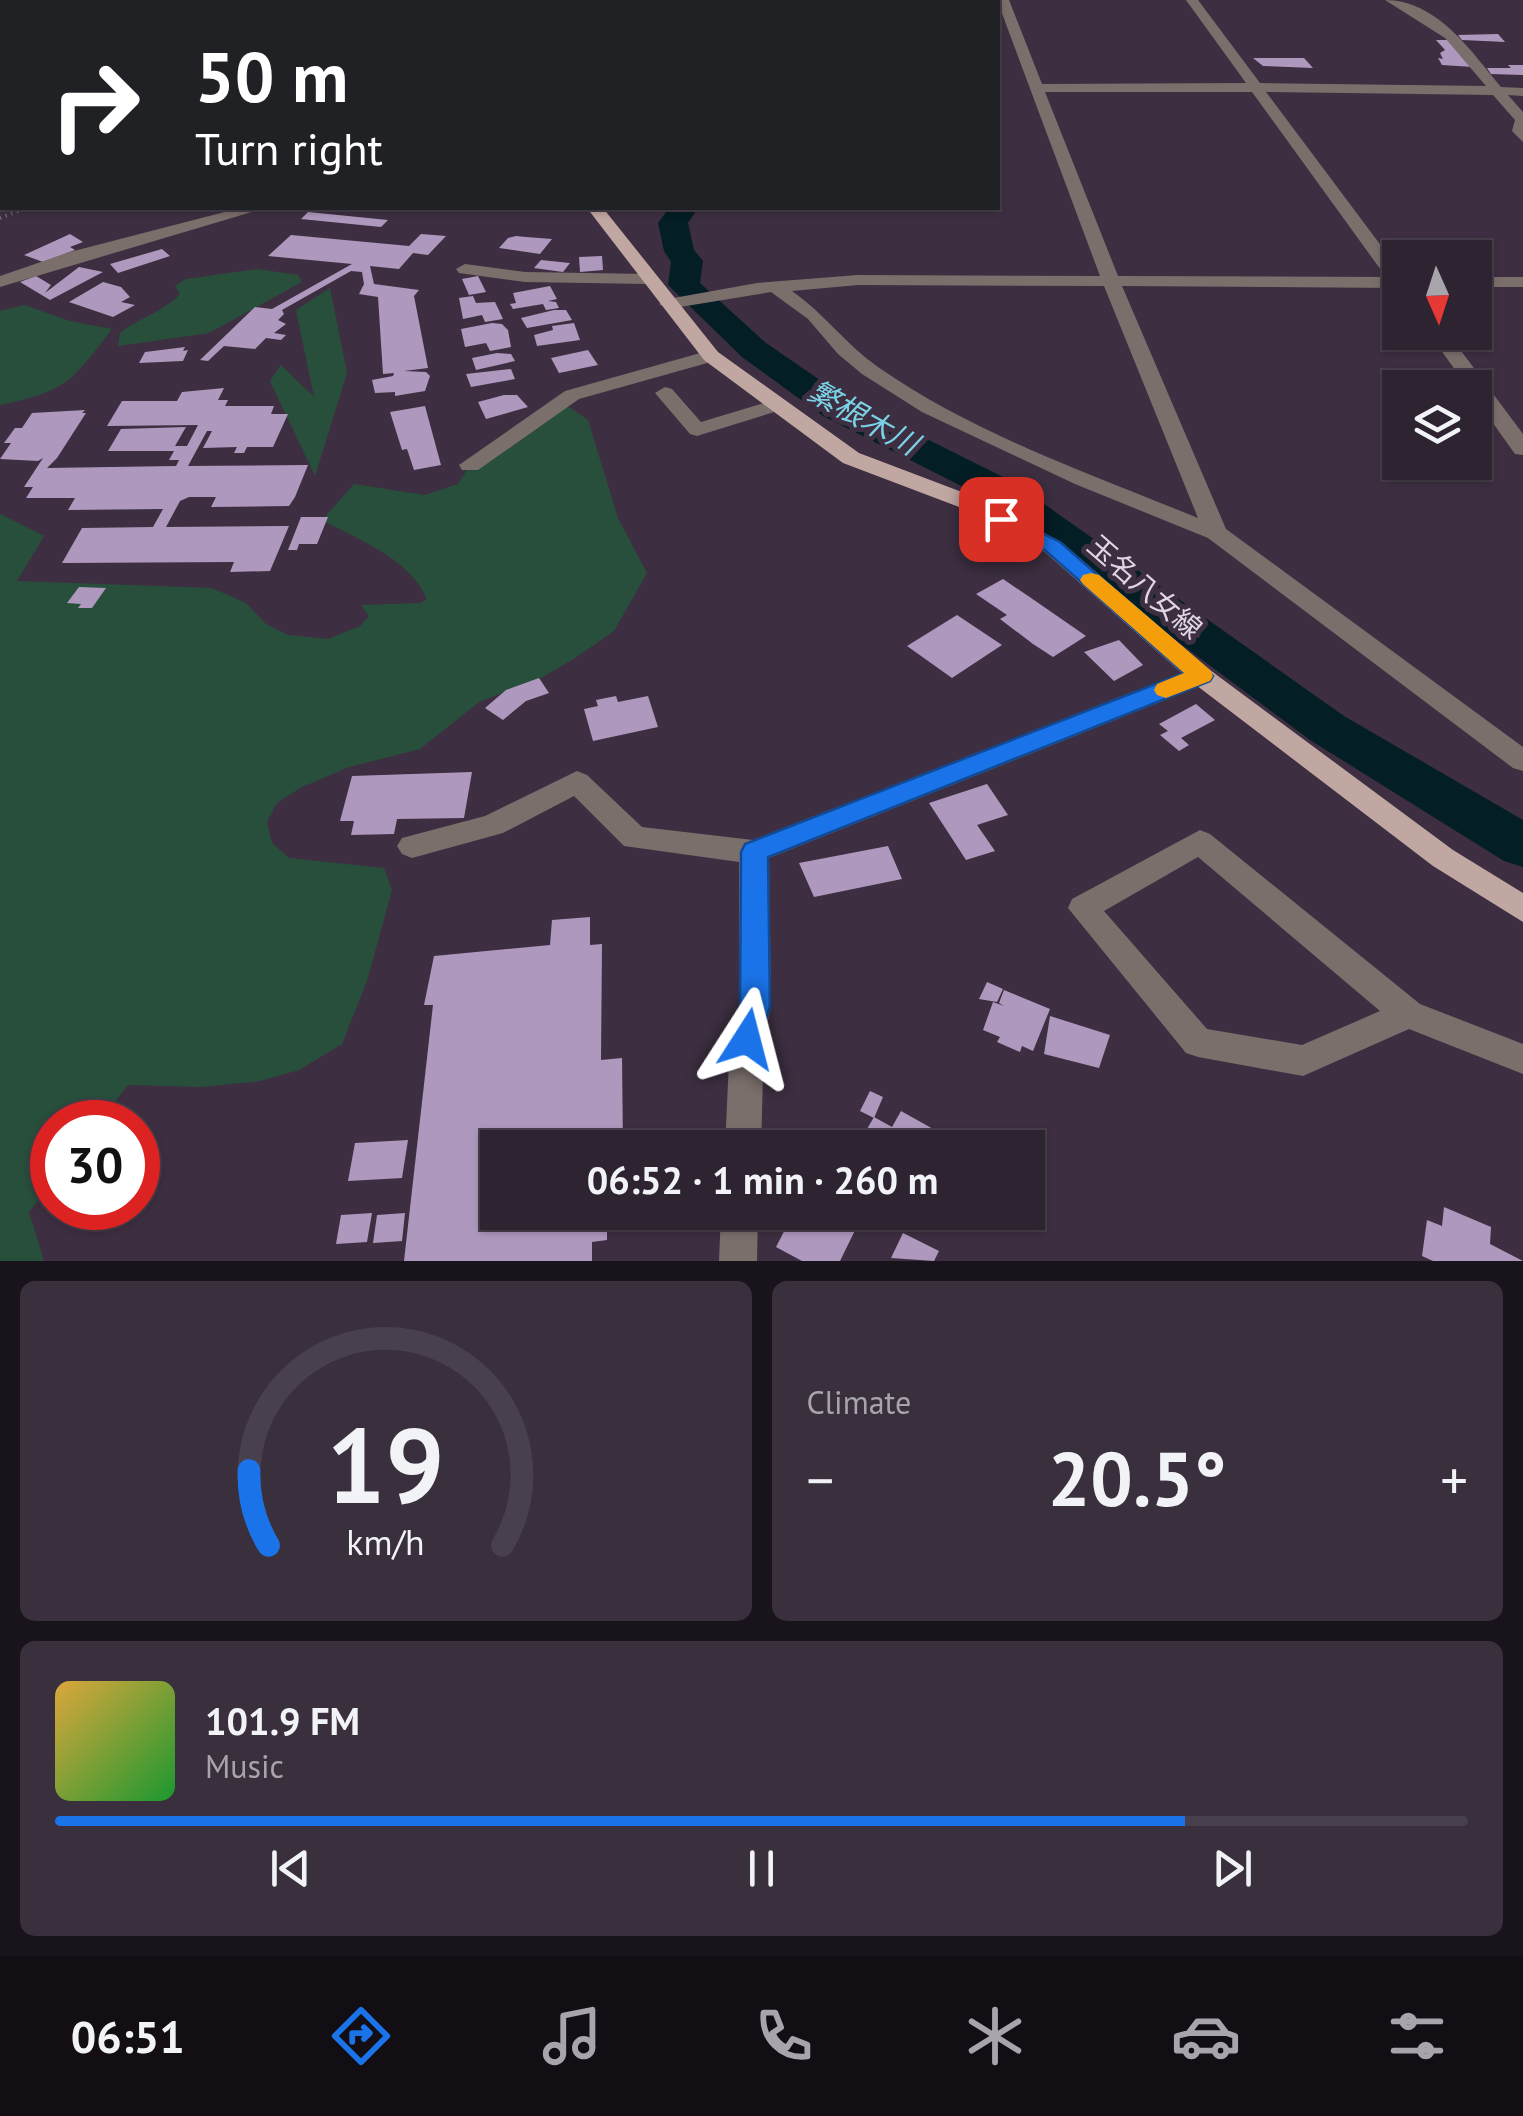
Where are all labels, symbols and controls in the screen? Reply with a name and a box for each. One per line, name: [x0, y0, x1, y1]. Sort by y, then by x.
text: 50 m: [195, 31, 348, 121]
icon: right: [30, 40, 160, 170]
text: Turn right: [195, 119, 383, 177]
north arrow: [1382, 240, 1492, 350]
map controls: [1382, 240, 1492, 480]
button: layers: [1382, 370, 1492, 480]
water label: 繁根木川: [802, 371, 928, 464]
pin: [959, 477, 1044, 562]
icon: arrive: [974, 492, 1029, 547]
street label: 玉名八女線: [1080, 527, 1210, 647]
position arrow: [695, 987, 799, 1091]
speed limit sign: 30: [30, 1100, 160, 1230]
text: 06:52 · 1 min · 260 m: [587, 1155, 938, 1204]
text: Climate: [807, 1381, 911, 1423]
text: 19: [327, 1397, 445, 1532]
text: 20.5°: [1048, 1430, 1227, 1527]
text: −: [807, 1444, 834, 1515]
text: +: [1440, 1444, 1468, 1515]
text: km/h: [347, 1519, 425, 1565]
text: 101.9 FM: [205, 1696, 360, 1745]
text: Music: [205, 1745, 284, 1787]
icon: previous: [263, 1841, 318, 1896]
icon: pause: [734, 1841, 789, 1896]
icon: next: [1205, 1841, 1260, 1896]
icon: directions: [326, 2001, 396, 2071]
icon: music: [537, 2001, 607, 2071]
icon: phone: [749, 2001, 819, 2071]
icon: climate: [960, 2001, 1030, 2071]
icon: car: [1171, 2001, 1241, 2071]
icon: filters: [1382, 2001, 1452, 2071]
text: 06:51: [71, 2007, 185, 2065]

